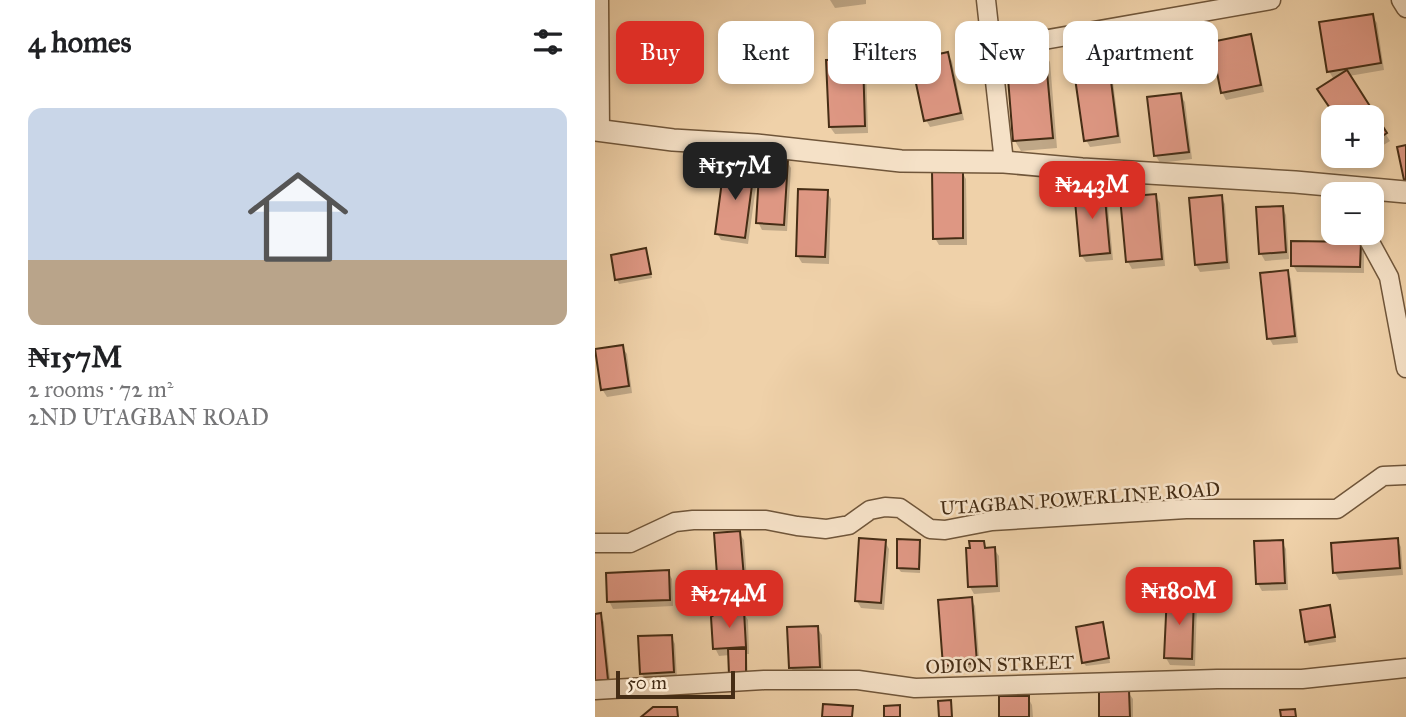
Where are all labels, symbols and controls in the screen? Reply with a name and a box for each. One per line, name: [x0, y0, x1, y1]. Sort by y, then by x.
chip: Buy: [616, 21, 704, 84]
chip: Rent: [718, 21, 814, 84]
chip: Filters: [828, 21, 941, 84]
chip: New: [955, 21, 1049, 84]
chip: Apartment: [1063, 21, 1218, 84]
icon: filters: [529, 23, 567, 61]
text: 4 homes: [28, 24, 132, 60]
map controls: [1321, 105, 1384, 245]
button: +: [1321, 105, 1384, 168]
pin: ₦157M: [686, 142, 784, 202]
text: ₦157M: [699, 151, 771, 179]
icon: home: [235, 154, 361, 280]
pin: ₦243M: [1043, 162, 1141, 221]
text: ₦243M: [1055, 170, 1129, 198]
button: −: [1321, 182, 1384, 245]
text: ₦157M: [28, 339, 122, 375]
text: 2 rooms · 72 m²: [28, 375, 173, 403]
text: 2ND UTAGBAN ROAD: [28, 403, 269, 431]
street label: UTAGBAN POWERLINE ROAD: [939, 477, 1221, 520]
pin: ₦180M: [1130, 568, 1228, 627]
pin: ₦274M: [680, 570, 778, 630]
text: ₦180M: [1141, 576, 1217, 604]
text: ₦274M: [691, 579, 767, 607]
street label: ODION STREET: [925, 650, 1075, 679]
scale bar: [616, 668, 735, 700]
text: 50 m: [627, 671, 667, 694]

